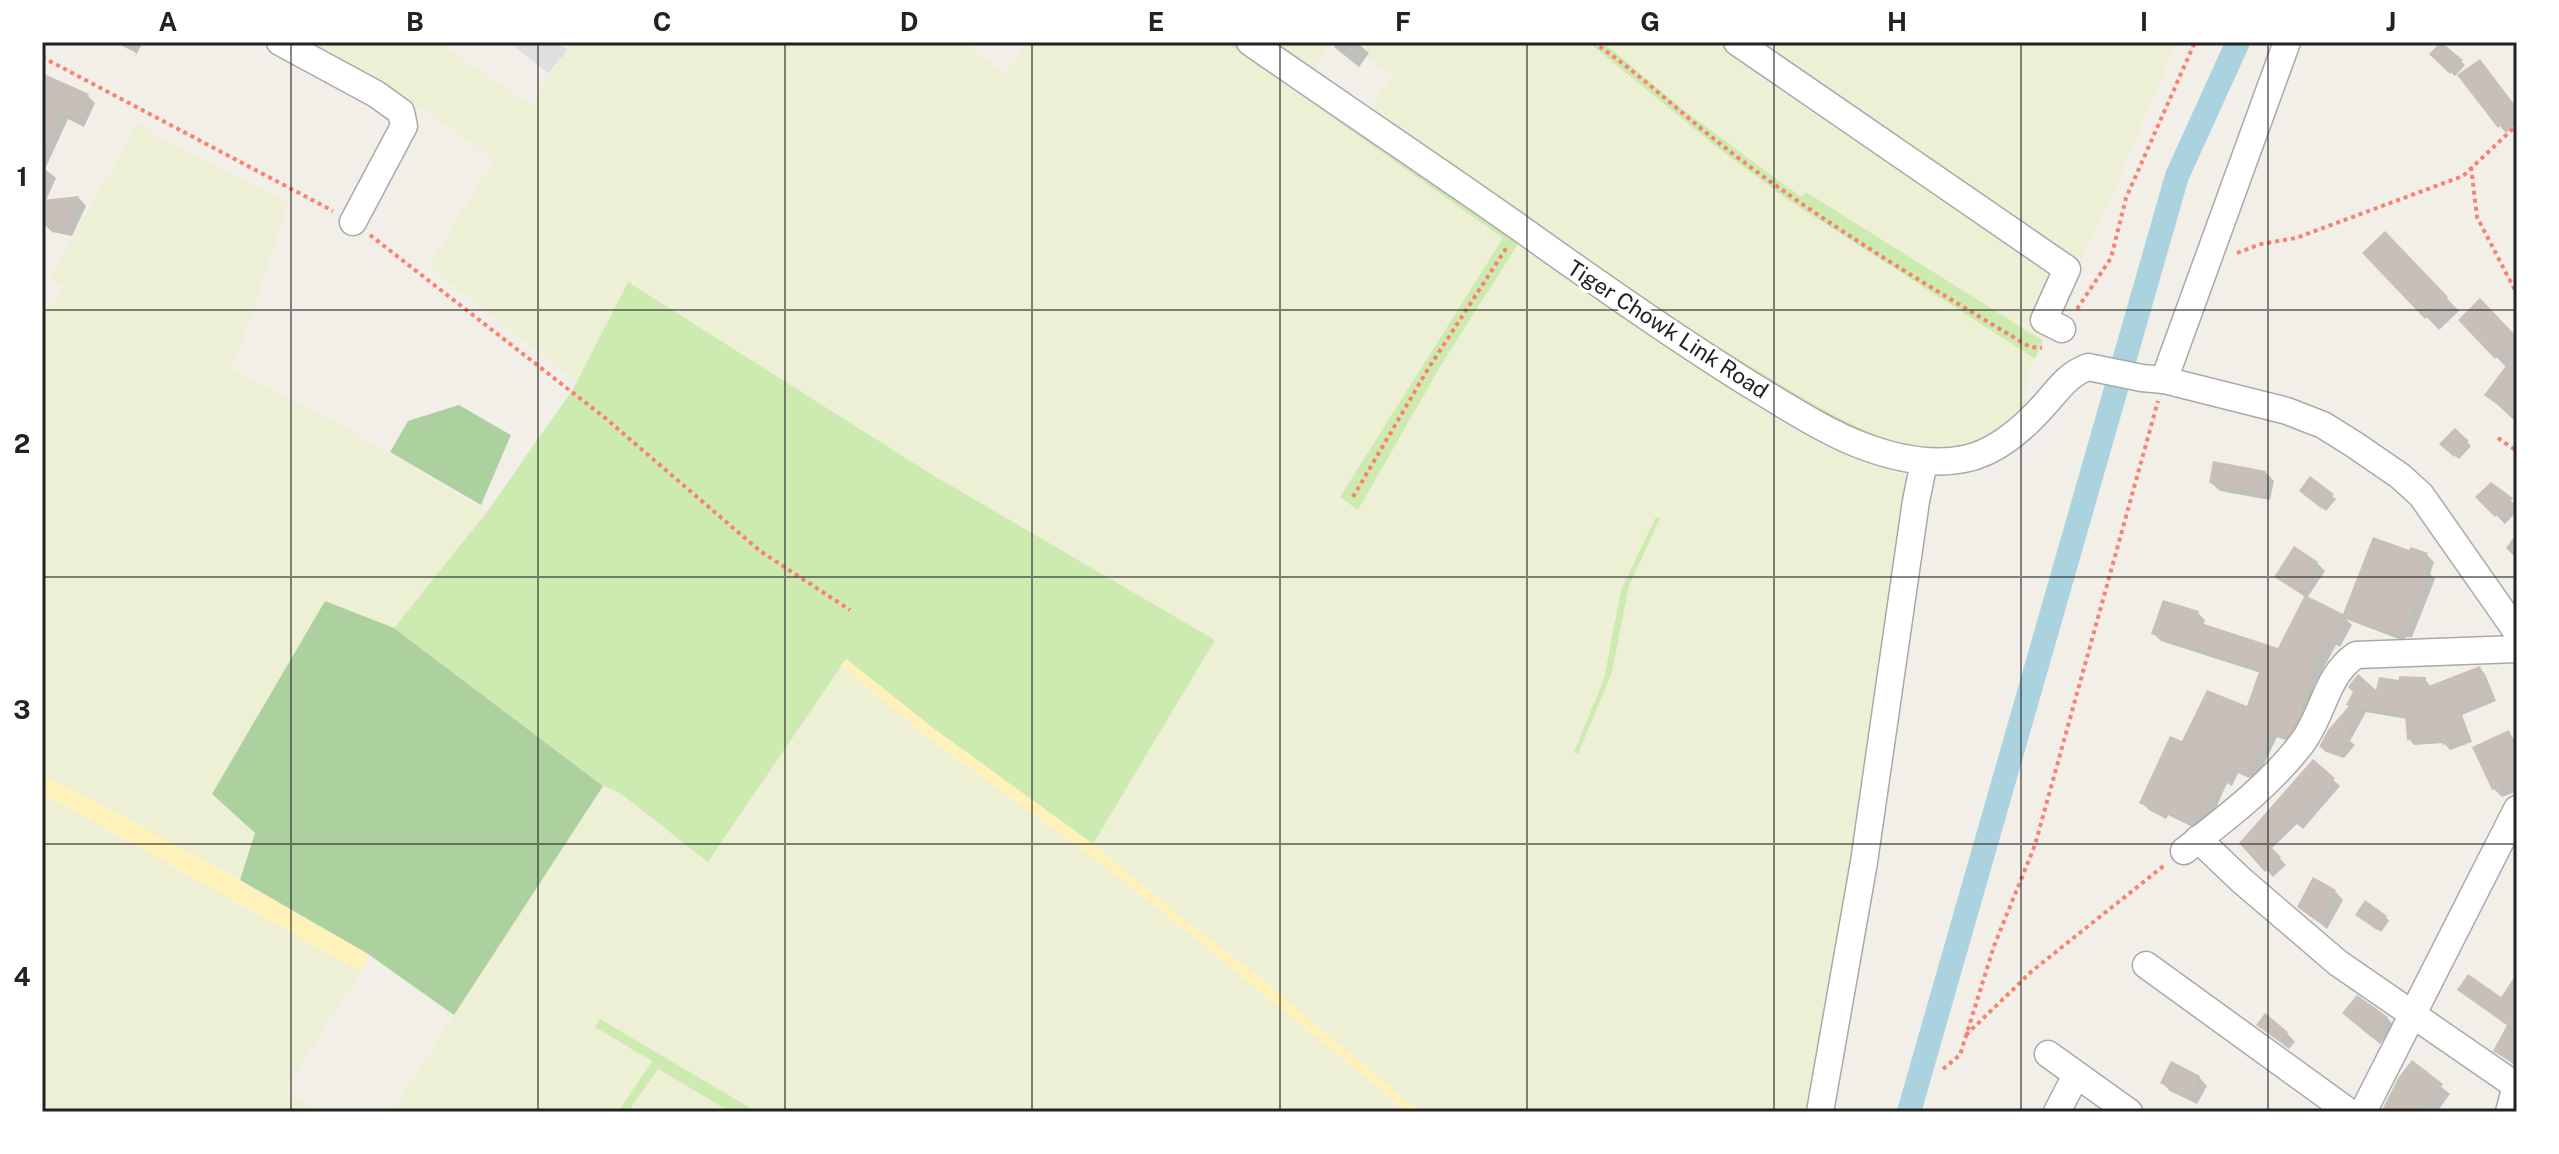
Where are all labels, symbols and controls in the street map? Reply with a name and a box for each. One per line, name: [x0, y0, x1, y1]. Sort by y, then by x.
text: A: [159, 6, 178, 37]
text: B: [406, 6, 424, 37]
text: C: [653, 6, 671, 37]
text: D: [900, 6, 918, 37]
text: E: [1148, 6, 1164, 37]
text: F: [1395, 6, 1411, 37]
text: G: [1640, 6, 1660, 37]
text: H: [1887, 6, 1907, 37]
text: I: [2140, 6, 2148, 37]
text: J: [2386, 6, 2396, 37]
text: 1: [16, 161, 28, 192]
street label: Tiger Chowk Link Road: [1563, 254, 1773, 404]
text: 2: [14, 428, 30, 459]
text: 3: [13, 694, 31, 725]
text: 4: [13, 961, 31, 992]

